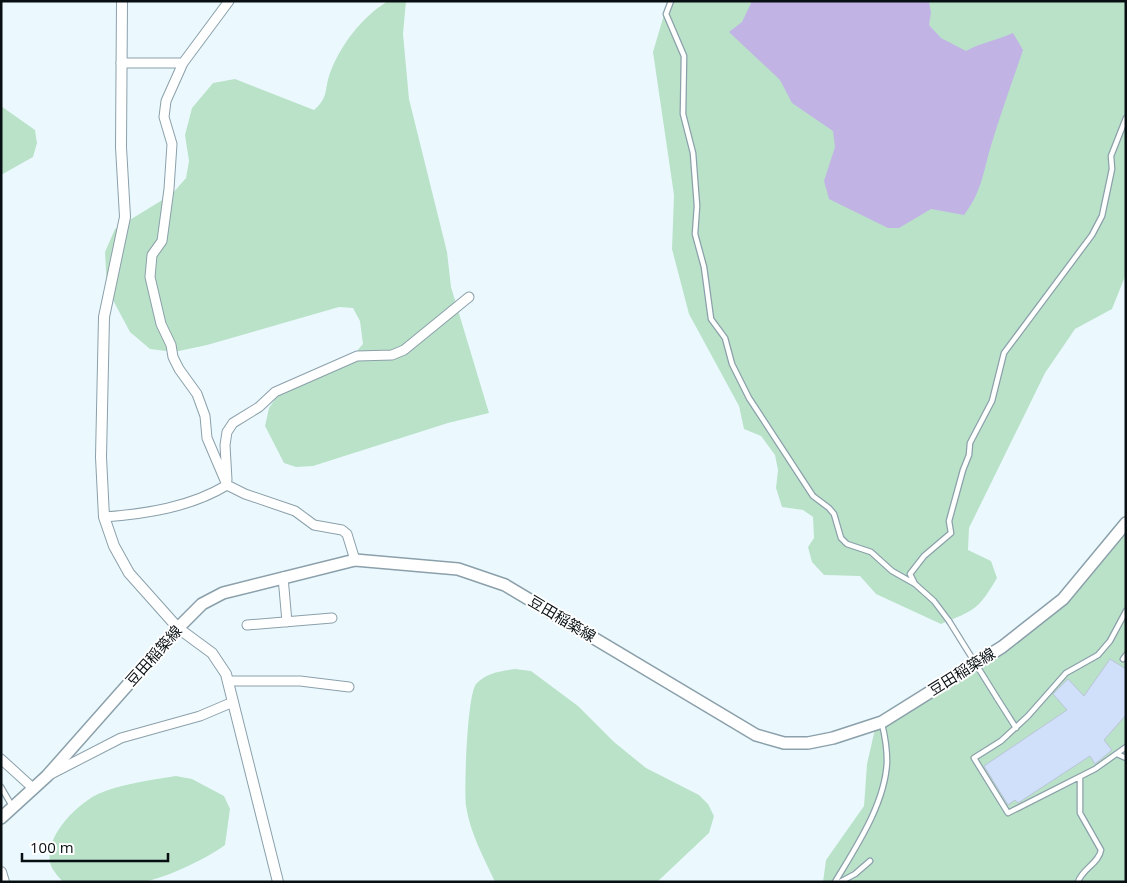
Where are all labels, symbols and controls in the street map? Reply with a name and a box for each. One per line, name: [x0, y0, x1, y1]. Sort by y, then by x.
street label: 豆田稲築線: [525, 590, 600, 646]
street label: 豆田稲築線: [121, 621, 186, 690]
street label: 豆田稲築線: [924, 643, 999, 700]
scale bar: [22, 830, 169, 862]
text: 100 m: [30, 837, 74, 857]

